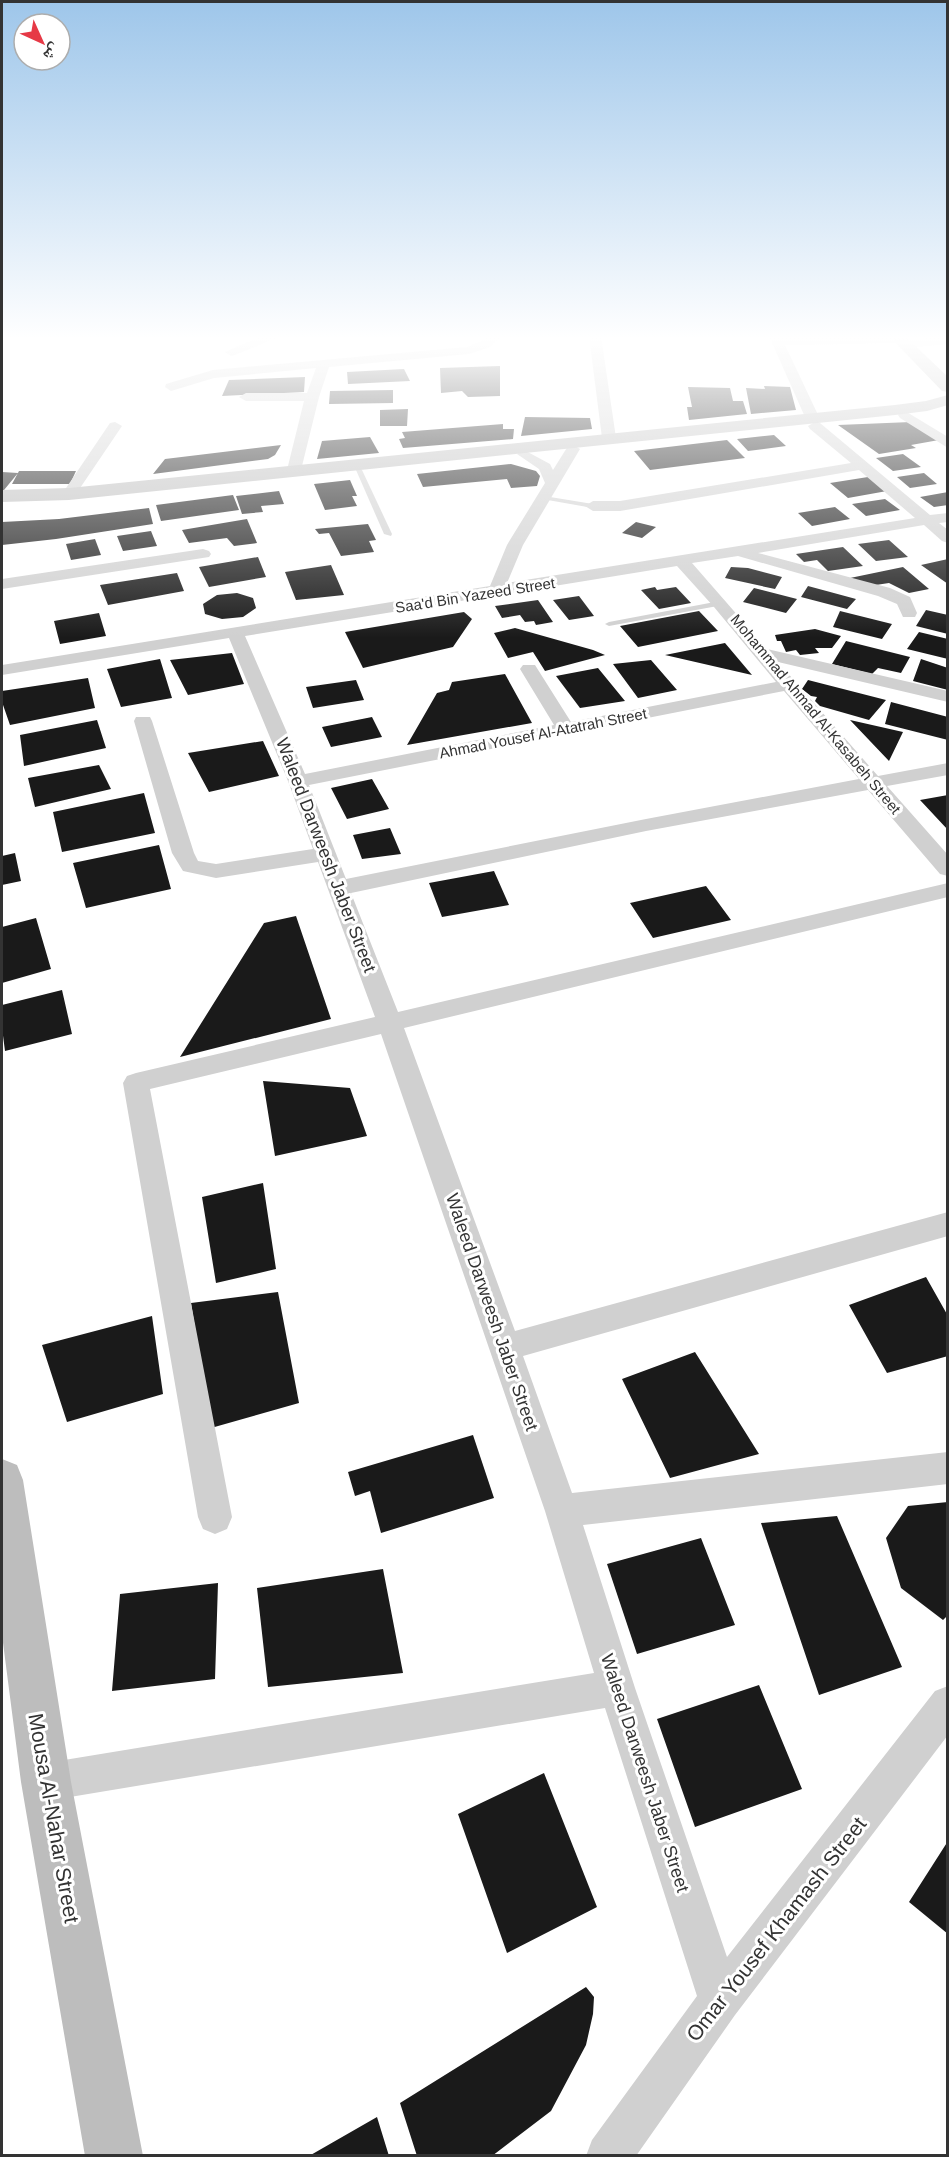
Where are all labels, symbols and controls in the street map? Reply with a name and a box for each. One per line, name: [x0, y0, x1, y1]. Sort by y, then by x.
north arrow: [12, 12, 72, 72]
text: ش: [40, 40, 64, 64]
street label: Saa'd Bin Yazeed Street: [394, 574, 557, 616]
street label: Mohammad Ahmad Al-Kasabeh Street: [727, 611, 905, 818]
street label: Ahmad Yousef Al-Atatrah Street: [438, 704, 649, 761]
street label: Waleed Darweesh Jaber Street: [272, 735, 380, 975]
street label: Waleed Darweesh Jaber Street: [442, 1191, 542, 1433]
street label: Waleed Darweesh Jaber Street: [597, 1651, 693, 1895]
street label: Mousa Al-Nahar Street: [24, 1711, 84, 1925]
street label: Omar Yousef Khamash Street: [681, 1812, 871, 2046]

